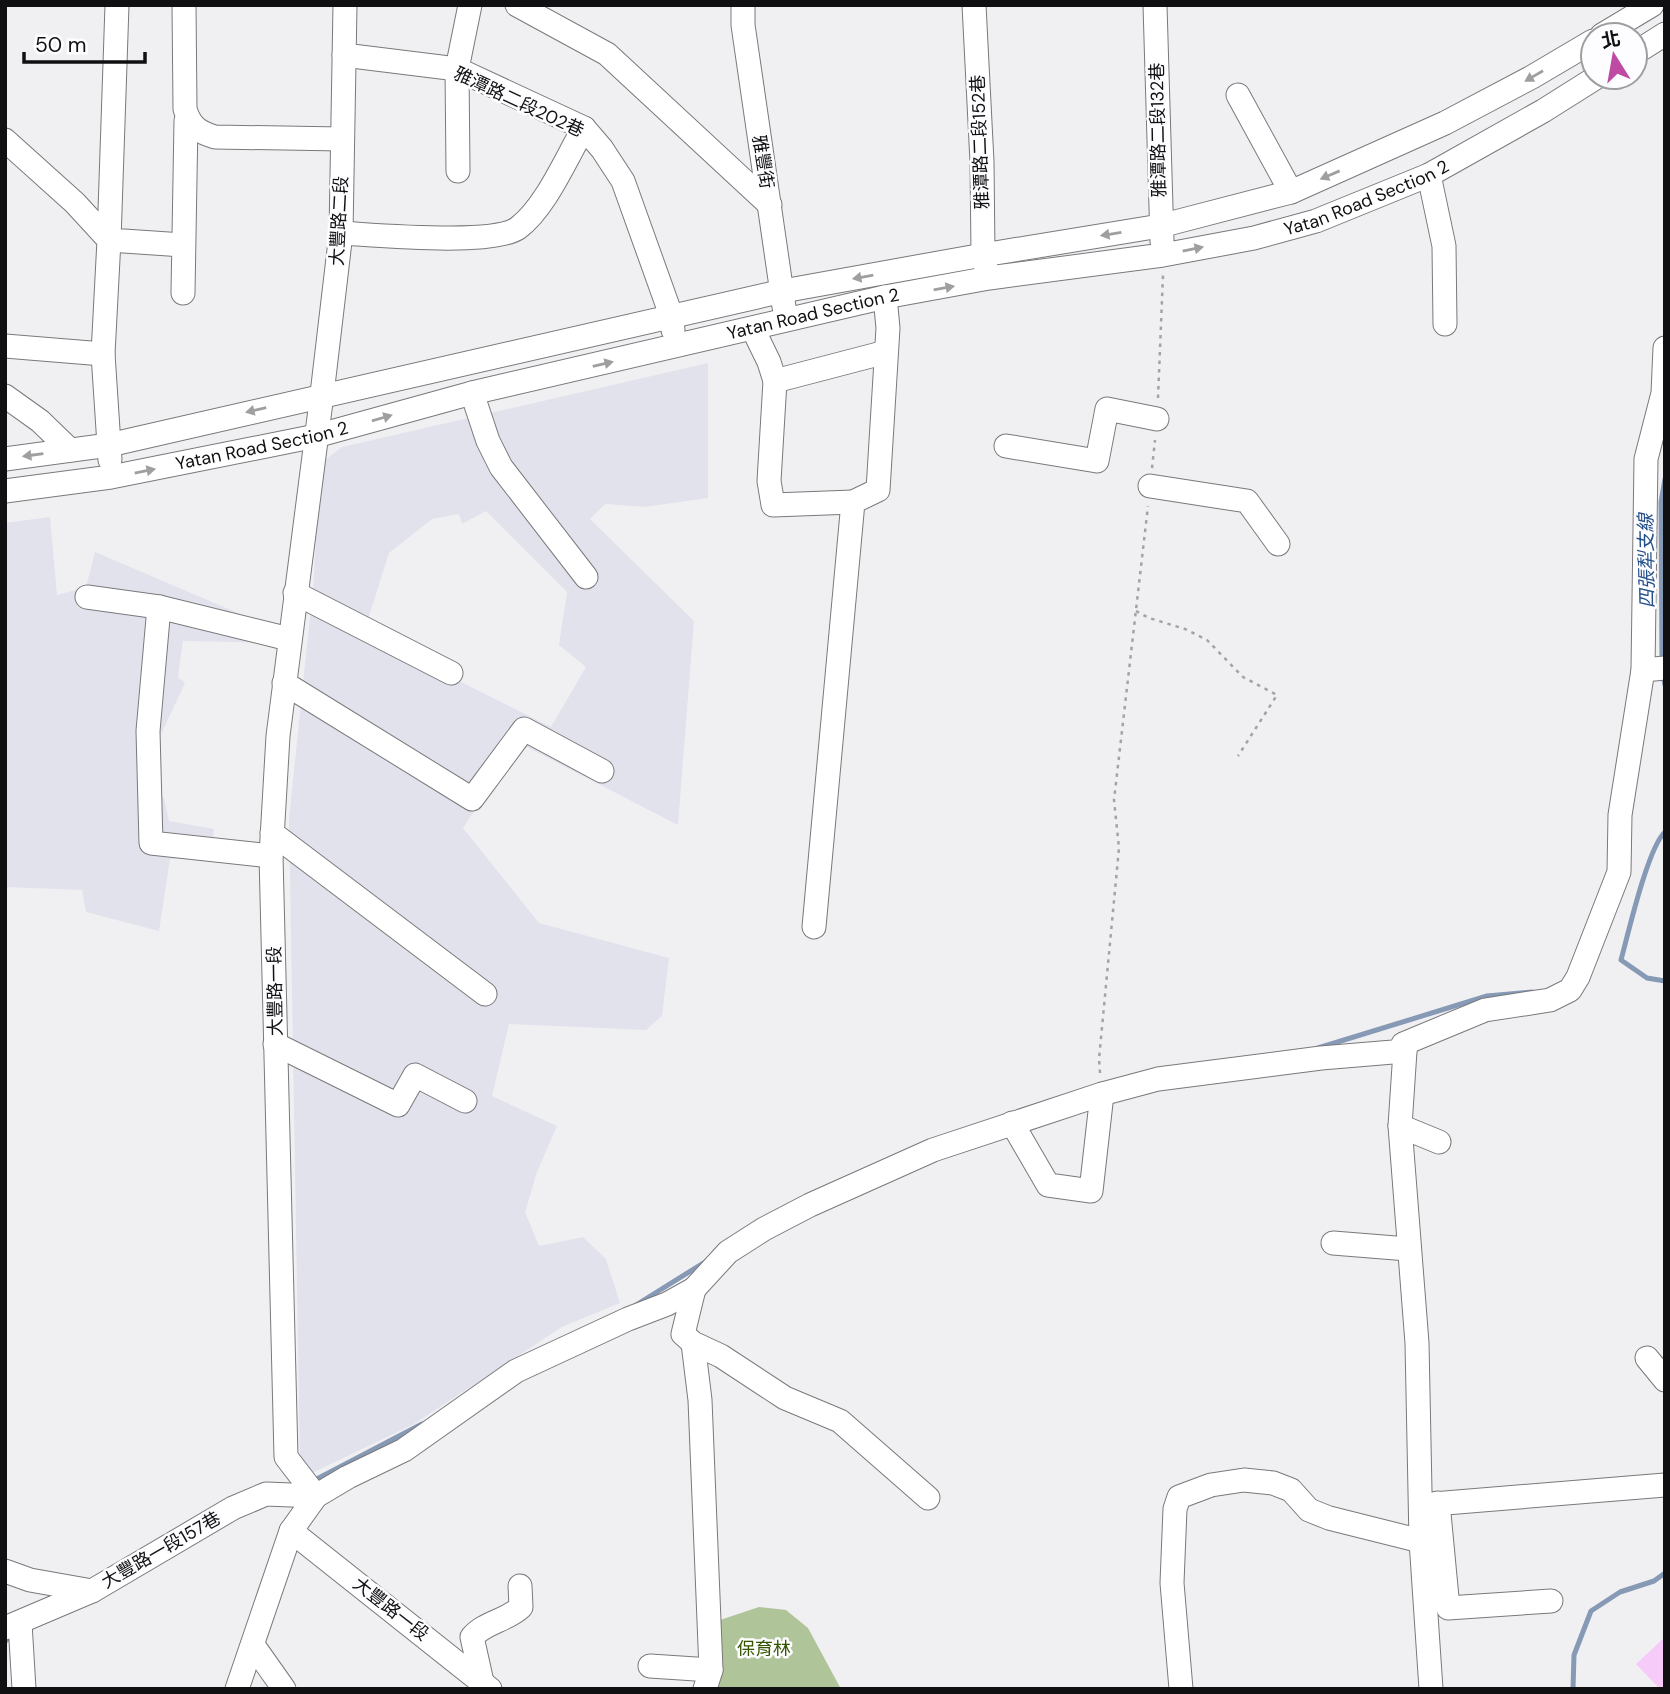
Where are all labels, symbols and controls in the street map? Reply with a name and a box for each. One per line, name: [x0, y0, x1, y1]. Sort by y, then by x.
scale bar: [24, 21, 145, 65]
north arrow: [1579, 21, 1649, 91]
text: 北: [1599, 26, 1623, 54]
text: 50 m: [35, 31, 86, 59]
street label: 雅潭路二段202巷: [450, 61, 588, 143]
street label: 雅潭路二段132巷: [1145, 62, 1171, 198]
one-way arrow: [1525, 69, 1544, 82]
street label: 雅潭路二段152巷: [966, 74, 994, 210]
street label: 雅豐街: [747, 133, 779, 191]
street label: Yatan Road Section 2: [1281, 154, 1453, 241]
one-way arrow: [1320, 169, 1340, 181]
street label: 大豐路二段: [325, 175, 353, 267]
one-way arrow: [1100, 229, 1122, 240]
one-way arrow: [1182, 243, 1204, 254]
one-way arrow: [852, 271, 874, 282]
one-way arrow: [933, 282, 955, 293]
street label: Yatan Road Section 2: [725, 283, 901, 345]
one-way arrow: [592, 358, 614, 369]
one-way arrow: [245, 405, 267, 416]
one-way arrow: [371, 412, 393, 423]
street label: Yatan Road Section 2: [174, 416, 351, 476]
one-way arrow: [22, 450, 44, 461]
one-way arrow: [134, 465, 156, 476]
water label: 四張犁支線: [1633, 511, 1660, 609]
street label: 大豐路一段: [262, 946, 288, 1036]
street label: 大豐路一段157巷: [97, 1506, 225, 1594]
street label: 大豐路一段: [348, 1572, 434, 1646]
park label: 保育林: [737, 1637, 791, 1661]

